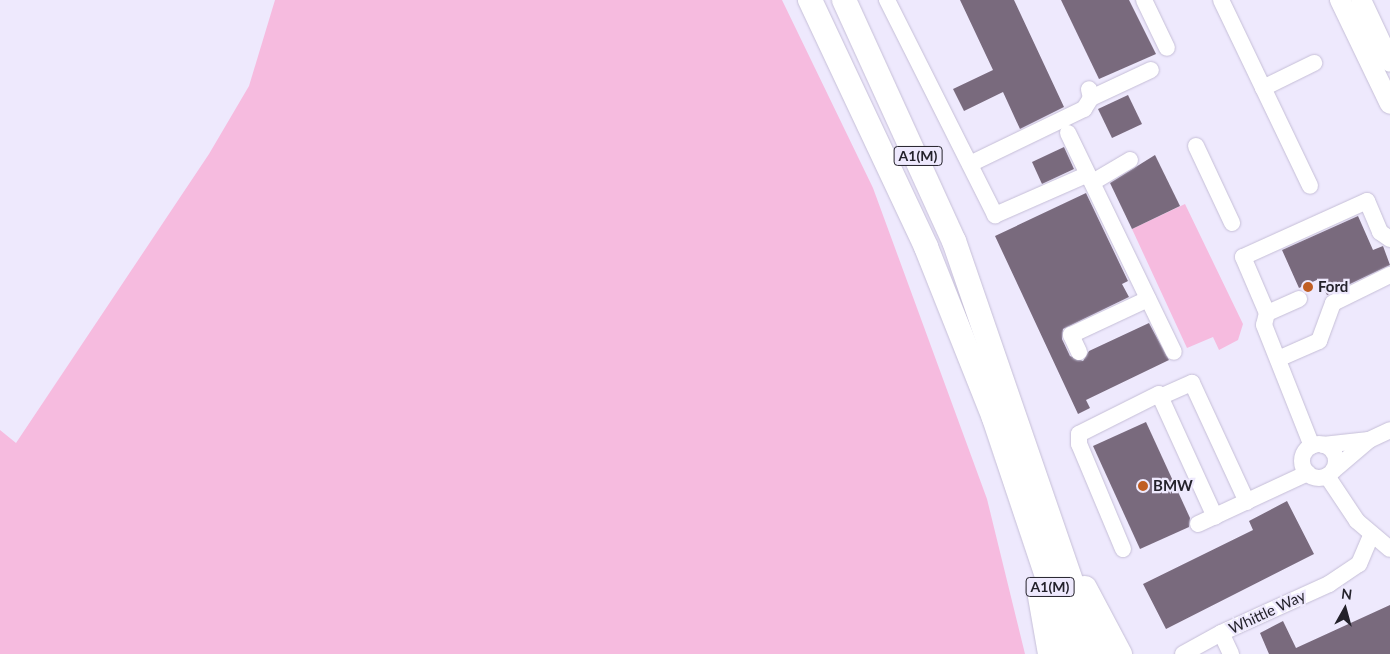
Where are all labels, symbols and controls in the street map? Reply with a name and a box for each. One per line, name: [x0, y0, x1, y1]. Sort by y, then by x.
road number: A1(M): [893, 144, 943, 168]
place label: Ford: [1318, 278, 1348, 296]
marker: Ford: [1302, 281, 1314, 293]
place label: BMW: [1153, 477, 1193, 495]
marker: BMW: [1137, 480, 1149, 492]
road number: A1(M): [1025, 576, 1075, 598]
north arrow: [1320, 584, 1370, 634]
text: N: [1340, 585, 1353, 603]
street label: Whittle Way: [1226, 586, 1308, 638]

